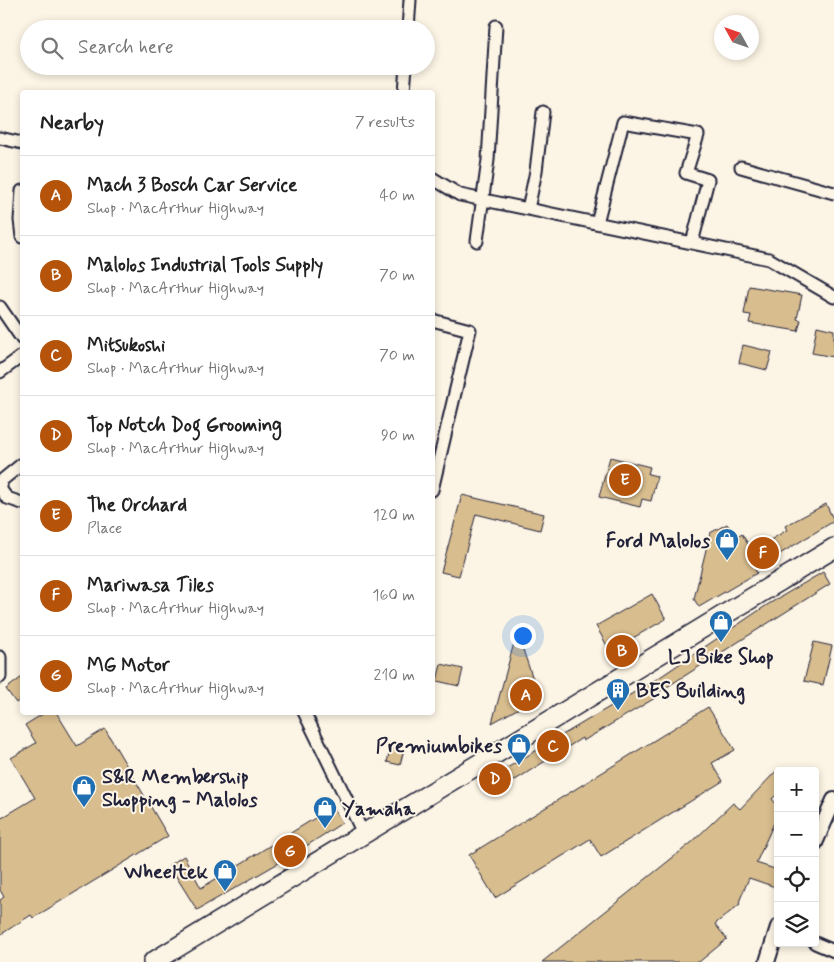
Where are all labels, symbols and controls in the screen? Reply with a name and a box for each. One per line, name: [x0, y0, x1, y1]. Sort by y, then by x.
north arrow: [714, 15, 759, 60]
search box: [20, 20, 435, 75]
icon: search: [38, 34, 66, 62]
text: Search here: [78, 35, 174, 60]
text: Nearby: [40, 109, 104, 137]
text: 7 results: [355, 112, 415, 133]
text: Mach 3 Bosch Car Service: [87, 173, 297, 198]
text: A: [51, 185, 61, 206]
text: 40 m: [379, 185, 415, 206]
text: Shop · MacArthur Highway: [87, 198, 264, 219]
text: Malolos Industrial Tools Supply: [87, 253, 323, 278]
text: B: [51, 265, 61, 286]
text: 70 m: [379, 265, 415, 286]
text: Shop · MacArthur Highway: [87, 278, 264, 299]
text: Mitsukoshi: [87, 333, 165, 358]
text: C: [50, 345, 62, 366]
text: 70 m: [379, 345, 415, 366]
text: Shop · MacArthur Highway: [87, 358, 264, 379]
text: Top Notch Dog Grooming: [87, 413, 282, 438]
text: D: [50, 425, 62, 446]
text: 90 m: [381, 425, 415, 446]
text: Shop · MacArthur Highway: [87, 438, 264, 459]
pin: E: [609, 461, 641, 499]
text: The Orchard: [87, 493, 187, 518]
text: E: [51, 505, 61, 526]
text: 120 m: [373, 505, 415, 526]
text: Place: [87, 518, 122, 539]
shop icon: Ford Malolos: [714, 527, 740, 561]
place label: Ford Malolos: [606, 528, 710, 555]
pin: F: [747, 534, 779, 572]
text: Mariwasa Tiles: [87, 573, 214, 598]
text: F: [52, 585, 60, 606]
text: 160 m: [372, 585, 415, 606]
text: Shop · MacArthur Highway: [87, 598, 264, 619]
shop icon: LJ Bike Shop: [708, 609, 734, 643]
your location: [510, 623, 536, 649]
pin: B: [606, 632, 638, 670]
place label: LJ Bike Shop: [668, 644, 774, 671]
text: MG Motor: [87, 653, 170, 678]
text: G: [51, 665, 61, 686]
text: 210 m: [374, 665, 415, 686]
pin: A: [510, 676, 542, 714]
building icon: BES Building: [605, 677, 631, 711]
text: Shop · MacArthur Highway: [87, 678, 264, 699]
place label: BES Building: [636, 678, 746, 705]
pin: C: [537, 727, 569, 765]
shop icon: Premiumbikes: [506, 732, 532, 766]
place label: Premiumbikes: [376, 733, 502, 760]
pin: D: [479, 760, 511, 798]
place label: S&R Membership Shopping - Malolos: [102, 764, 258, 814]
map controls: [774, 767, 819, 947]
button: +: [774, 767, 819, 812]
shop icon: S&R Membership Shopping - Malolos: [71, 774, 97, 808]
shop icon: Yamaha: [312, 795, 338, 829]
place label: Yamaha: [342, 796, 416, 823]
button: −: [774, 812, 819, 857]
pin: G: [274, 832, 306, 870]
button: locate: [774, 857, 819, 902]
shop icon: Wheeltek: [212, 858, 238, 892]
place label: Wheeltek: [123, 859, 209, 886]
button: layers: [774, 902, 819, 947]

